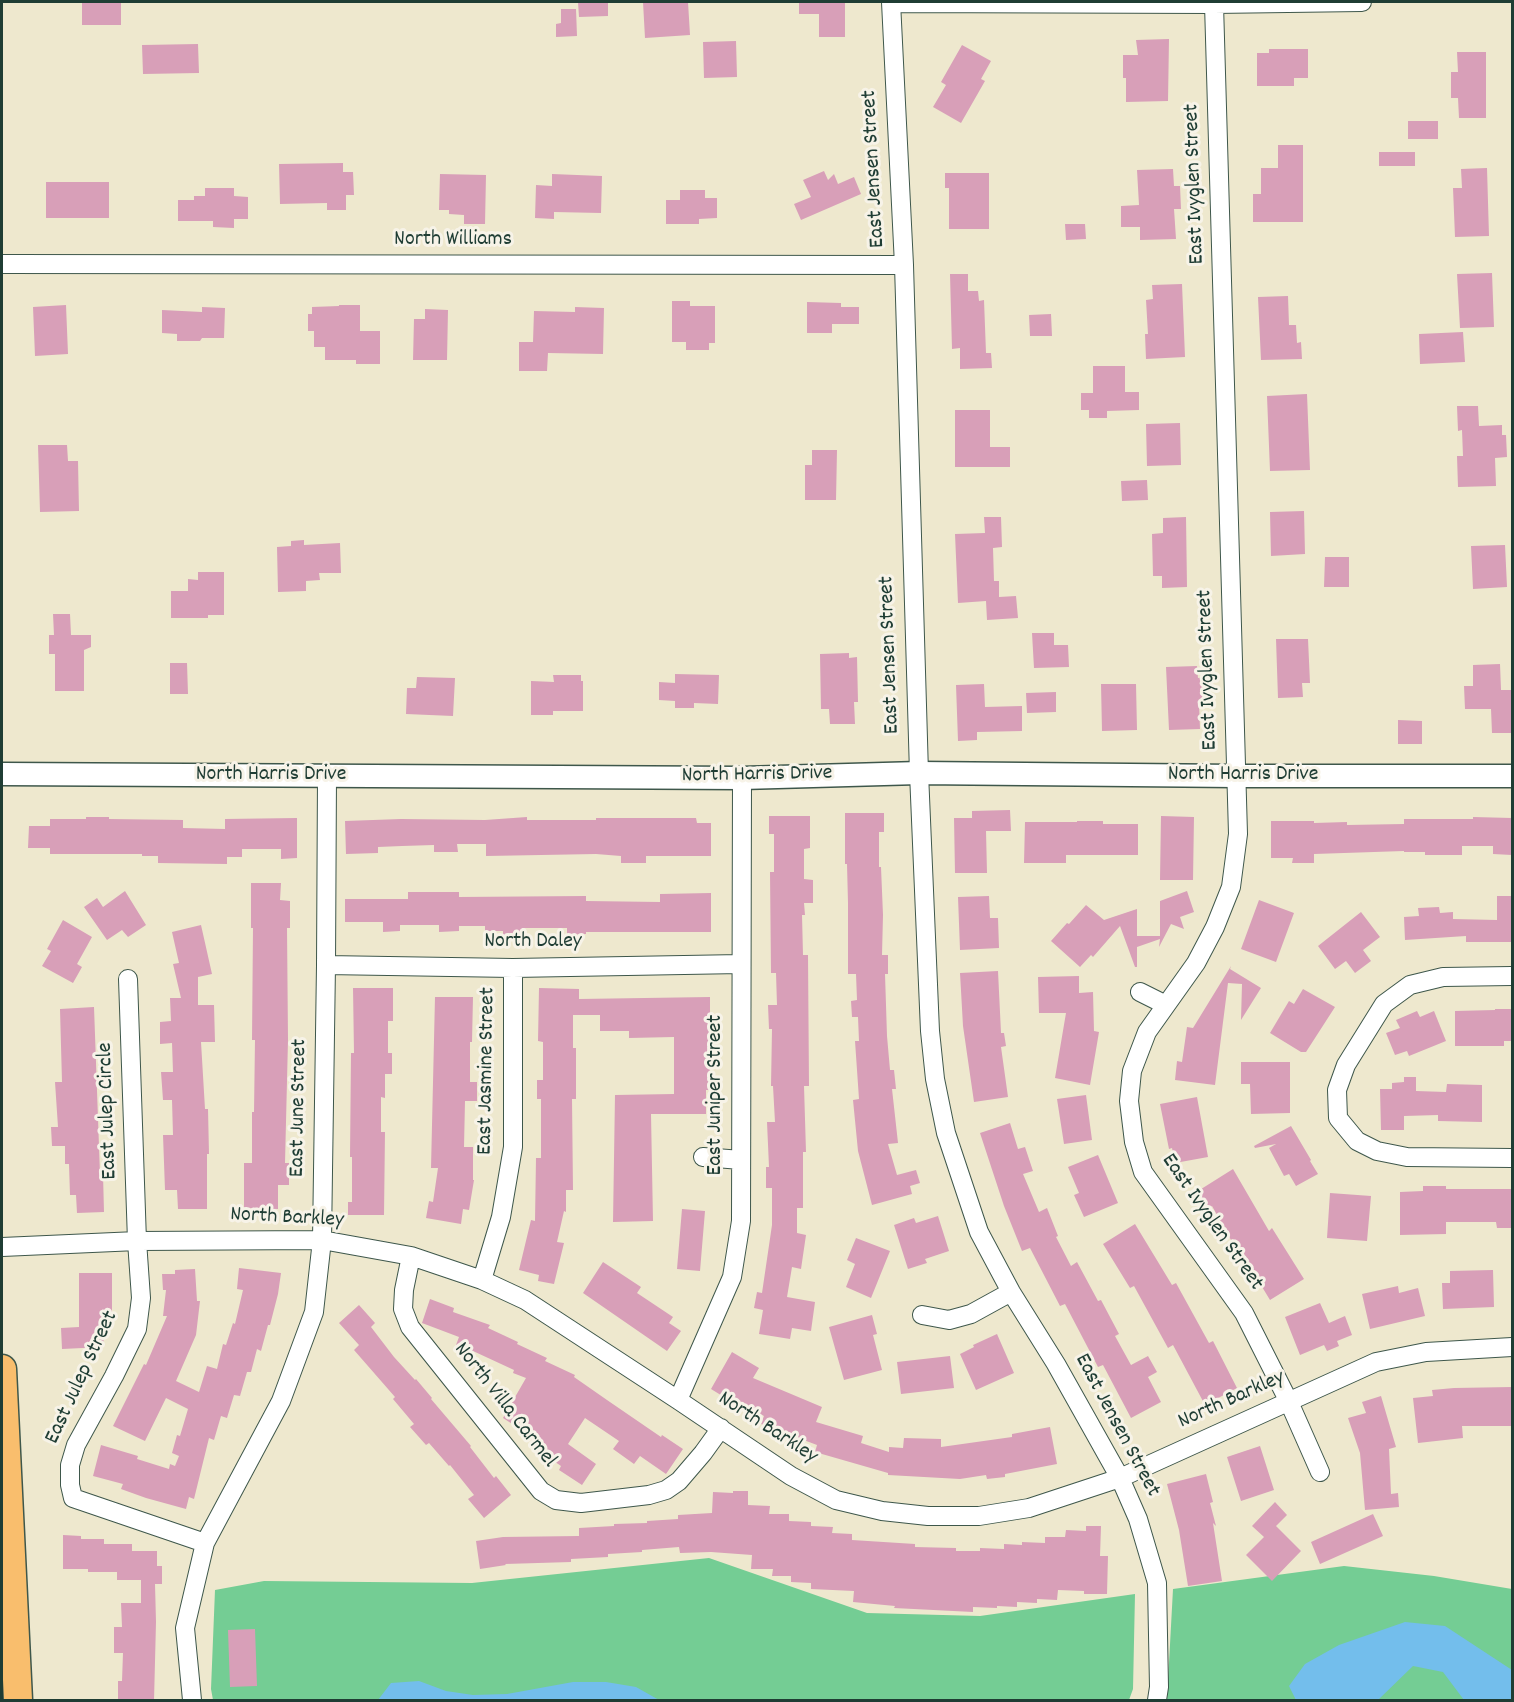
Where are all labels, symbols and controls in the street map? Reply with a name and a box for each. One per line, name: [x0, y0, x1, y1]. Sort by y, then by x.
street label: East Jensen Street: [858, 89, 892, 249]
street label: East Ivyglen Street: [1180, 103, 1212, 265]
street label: North Williams: [394, 228, 512, 254]
street label: East Jensen Street: [875, 575, 907, 735]
street label: East Ivyglen Street: [1193, 589, 1225, 751]
street label: North Harris Drive: [681, 761, 833, 791]
street label: North Harris Drive: [196, 763, 346, 789]
street label: North Harris Drive: [1168, 763, 1318, 789]
street label: North Daley: [484, 930, 582, 956]
street label: East Jasmine Street: [473, 987, 503, 1155]
street label: East Juniper Street: [704, 1015, 730, 1175]
street label: East June Street: [286, 1039, 314, 1177]
street label: East Julep Circle: [93, 1042, 125, 1180]
street label: East Ivyglen Street: [1154, 1150, 1268, 1296]
street label: North Barkley: [229, 1203, 345, 1235]
street label: East Julep Street: [41, 1307, 125, 1449]
street label: North Villa Carmel: [447, 1338, 561, 1474]
street label: East Jensen Street: [1067, 1350, 1165, 1502]
street label: North Barkley: [1175, 1366, 1289, 1436]
street label: North Barkley: [712, 1387, 822, 1471]

